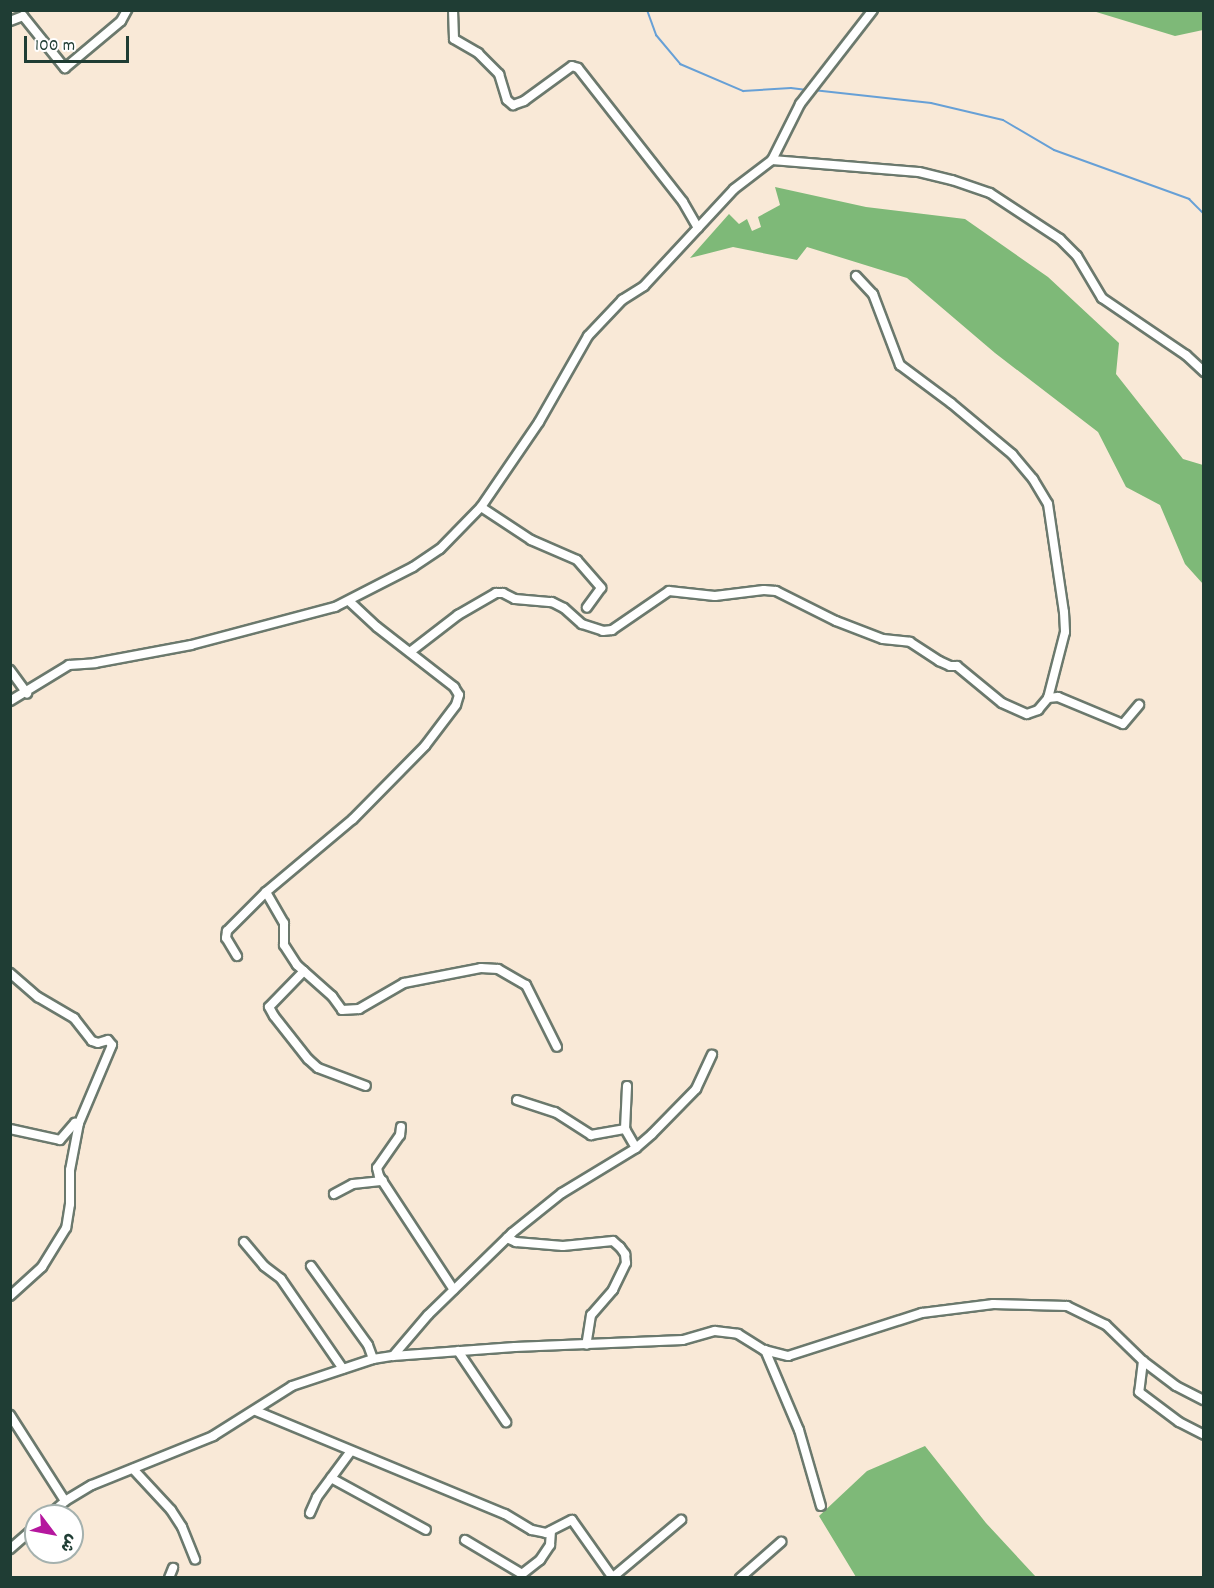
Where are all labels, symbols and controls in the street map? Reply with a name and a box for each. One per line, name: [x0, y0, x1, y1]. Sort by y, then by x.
scale bar: [27, 24, 132, 62]
text: 100 m: [35, 34, 75, 59]
north arrow: [24, 1504, 84, 1564]
text: ش: [54, 1529, 82, 1556]

